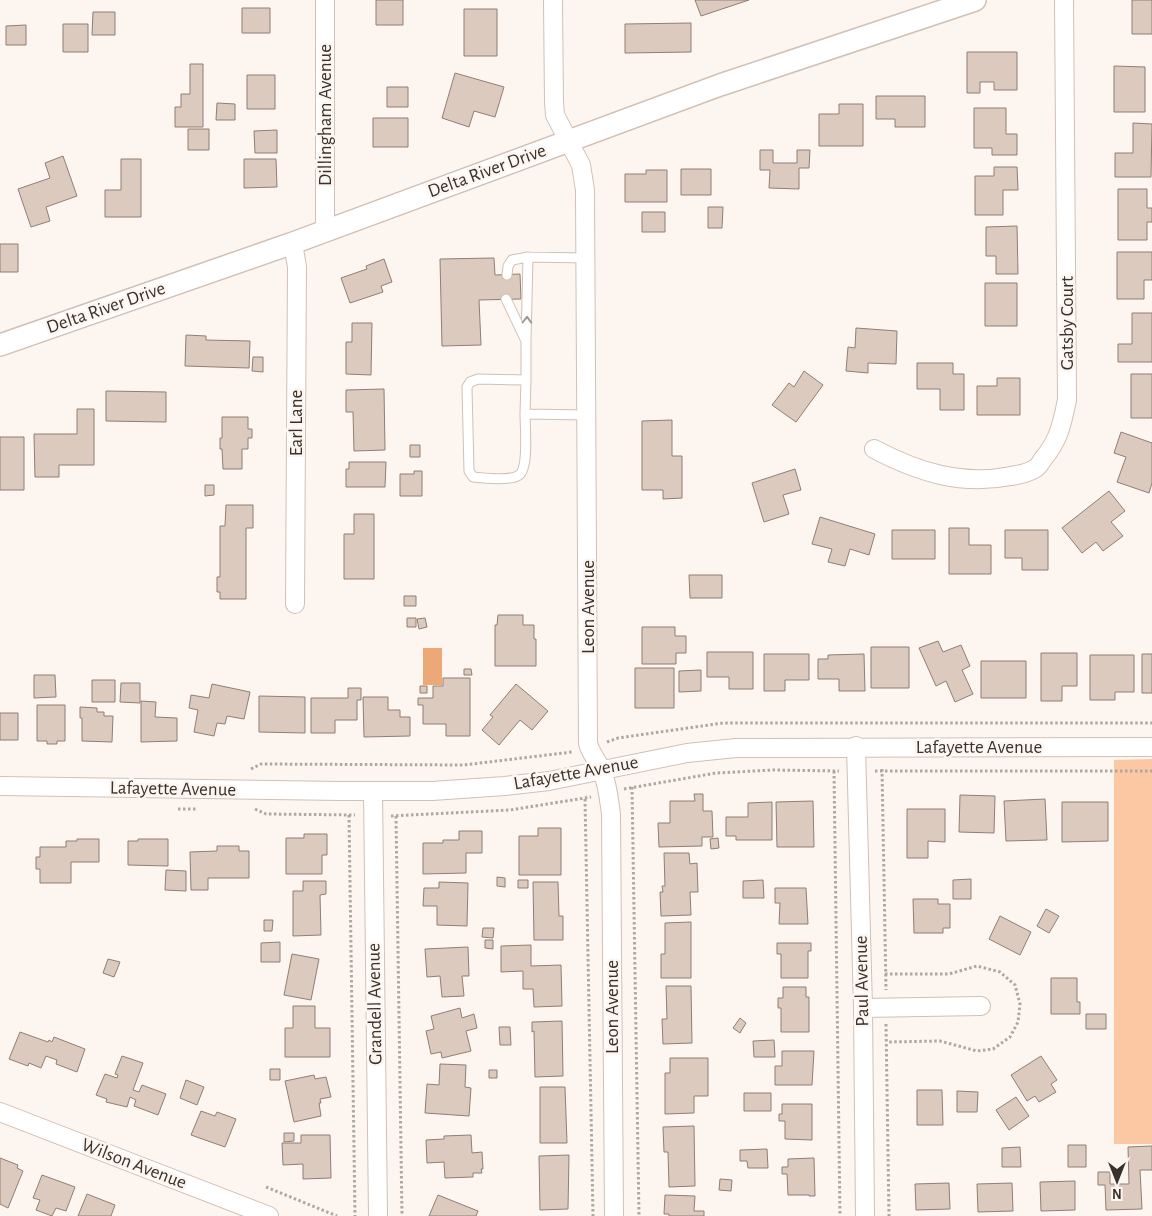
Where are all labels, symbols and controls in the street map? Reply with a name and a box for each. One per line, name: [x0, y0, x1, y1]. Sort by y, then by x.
street label: Dillingham Avenue: [316, 44, 335, 186]
street label: Delta River Drive: [425, 141, 549, 201]
street label: Gatsby Court: [1058, 276, 1077, 370]
street label: Delta River Drive: [44, 279, 168, 337]
one-way arrow: [522, 316, 532, 324]
street label: Earl Lane: [287, 390, 306, 456]
street label: Leon Avenue: [579, 560, 598, 654]
street label: Lafayette Avenue: [916, 738, 1042, 757]
street label: Lafayette Avenue: [512, 753, 640, 793]
street label: Lafayette Avenue: [110, 778, 236, 800]
street label: Paul Avenue: [852, 935, 872, 1027]
street label: Grandell Avenue: [364, 943, 386, 1065]
street label: Leon Avenue: [603, 960, 622, 1054]
street label: Wilson Avenue: [79, 1135, 189, 1193]
north arrow: [1092, 1156, 1142, 1206]
text: N: [1112, 1186, 1122, 1200]

